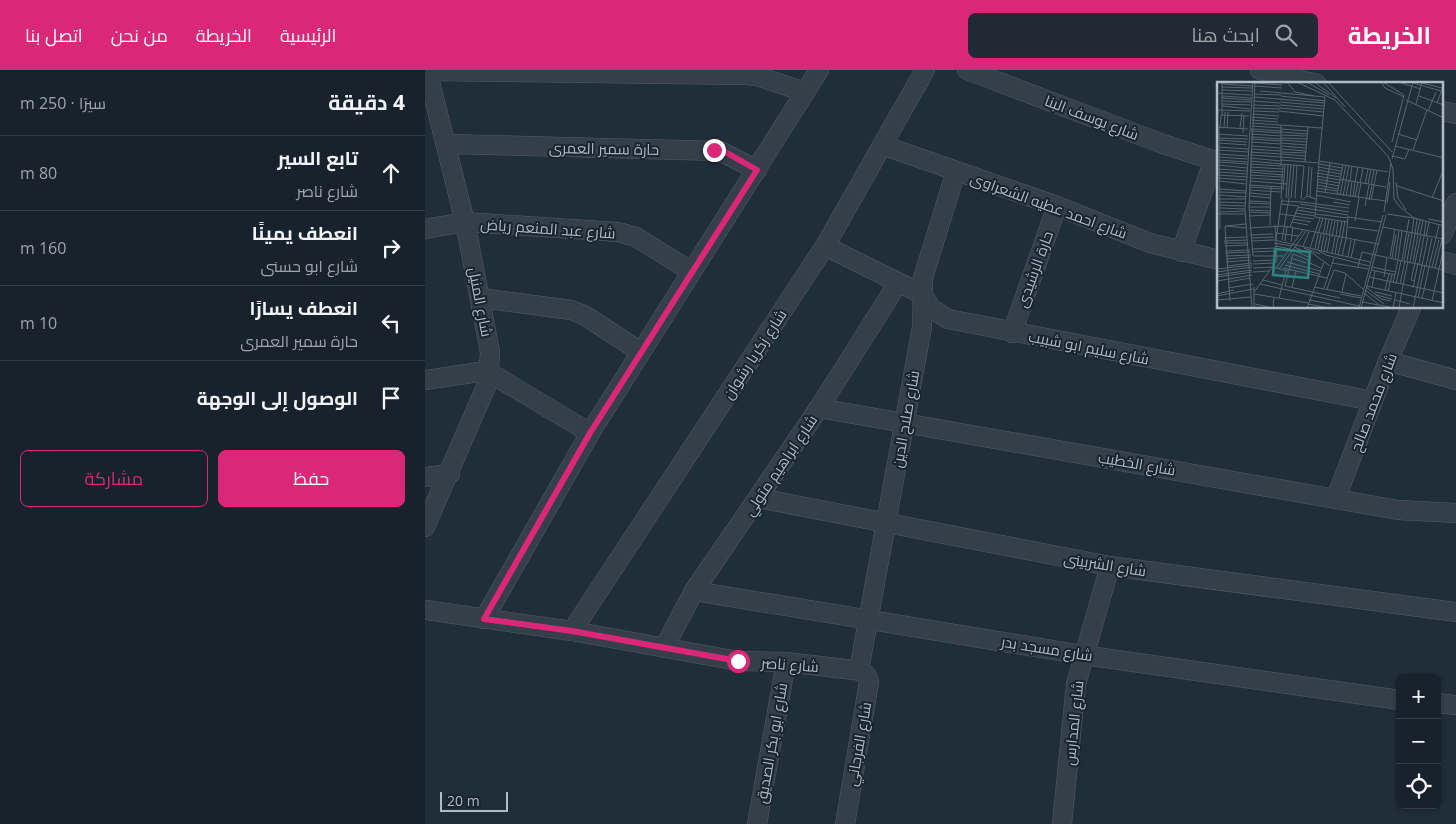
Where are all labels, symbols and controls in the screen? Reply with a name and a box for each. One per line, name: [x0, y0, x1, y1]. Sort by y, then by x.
search box: [968, 13, 1318, 58]
text: الخريطة: [1348, 18, 1431, 51]
icon: search: [1272, 21, 1300, 49]
text: ابحث هنا: [1191, 22, 1260, 48]
text: اتصل بنا: [25, 23, 83, 47]
text: من نحن: [111, 23, 168, 47]
text: الخريطة: [196, 23, 252, 47]
text: الرئيسية: [280, 23, 336, 47]
inset map: [1217, 82, 1443, 309]
text: 4 دقيقة: [328, 88, 405, 116]
street label: شارع يوسف البنا: [1041, 90, 1142, 146]
text: سيرًا · 250 m: [20, 92, 106, 114]
street label: حارة سمير العمرى: [549, 137, 659, 160]
route end: [703, 139, 726, 162]
text: تابع السير: [278, 145, 358, 171]
icon: ahead: [377, 159, 405, 187]
text: 80 m: [20, 162, 57, 184]
street label: شارع احمد عطيه الشعراوى: [967, 167, 1130, 245]
text: شارع ناصر: [296, 180, 358, 202]
street label: شارع عبد المنعم رياض: [480, 213, 616, 245]
text: انعطف يمينًا: [252, 220, 358, 246]
street label: حارة الرشيدى: [1011, 228, 1058, 310]
icon: right: [377, 234, 405, 262]
text: 160 m: [20, 237, 66, 259]
text: شارع ابو حسنى: [260, 255, 358, 277]
street label: شارع المنيل: [462, 265, 498, 339]
text: انعطف يسارًا: [249, 295, 358, 321]
street label: شارع زكريا رشوان: [717, 305, 792, 404]
icon: left: [377, 309, 405, 337]
text: 10 m: [20, 312, 57, 334]
street label: شارع سليم ابو شبيب: [1027, 326, 1151, 370]
text: حارة سمير العمرى: [240, 330, 358, 352]
street label: شارع محمد صالح: [1345, 350, 1403, 455]
street label: شارع صلاح الدين: [887, 369, 925, 470]
icon: arrive: [377, 384, 405, 412]
text: الوصول إلى الوجهة: [197, 385, 358, 411]
street label: شارع ابراهيم متولي: [739, 411, 824, 521]
street label: شارع الخطيب: [1096, 446, 1177, 482]
button: مشاركة: [20, 450, 208, 507]
button: حفظ: [218, 450, 405, 507]
street label: شارع الشربينى: [1062, 548, 1148, 582]
street label: شارع مسجد بدر: [998, 631, 1094, 667]
route start: [727, 650, 750, 673]
street label: شارع ناصر: [759, 652, 819, 678]
map controls: [1396, 674, 1441, 809]
button: +: [1396, 674, 1441, 719]
street label: شارع المدارس: [1059, 679, 1089, 767]
street label: شارع ابو بكر الصديق: [751, 681, 793, 805]
street label: شارع الفرجاني: [841, 700, 878, 788]
button: −: [1396, 719, 1441, 764]
button: locate: [1396, 764, 1441, 809]
scale bar: [440, 789, 507, 812]
text: 20 m: [447, 791, 480, 810]

